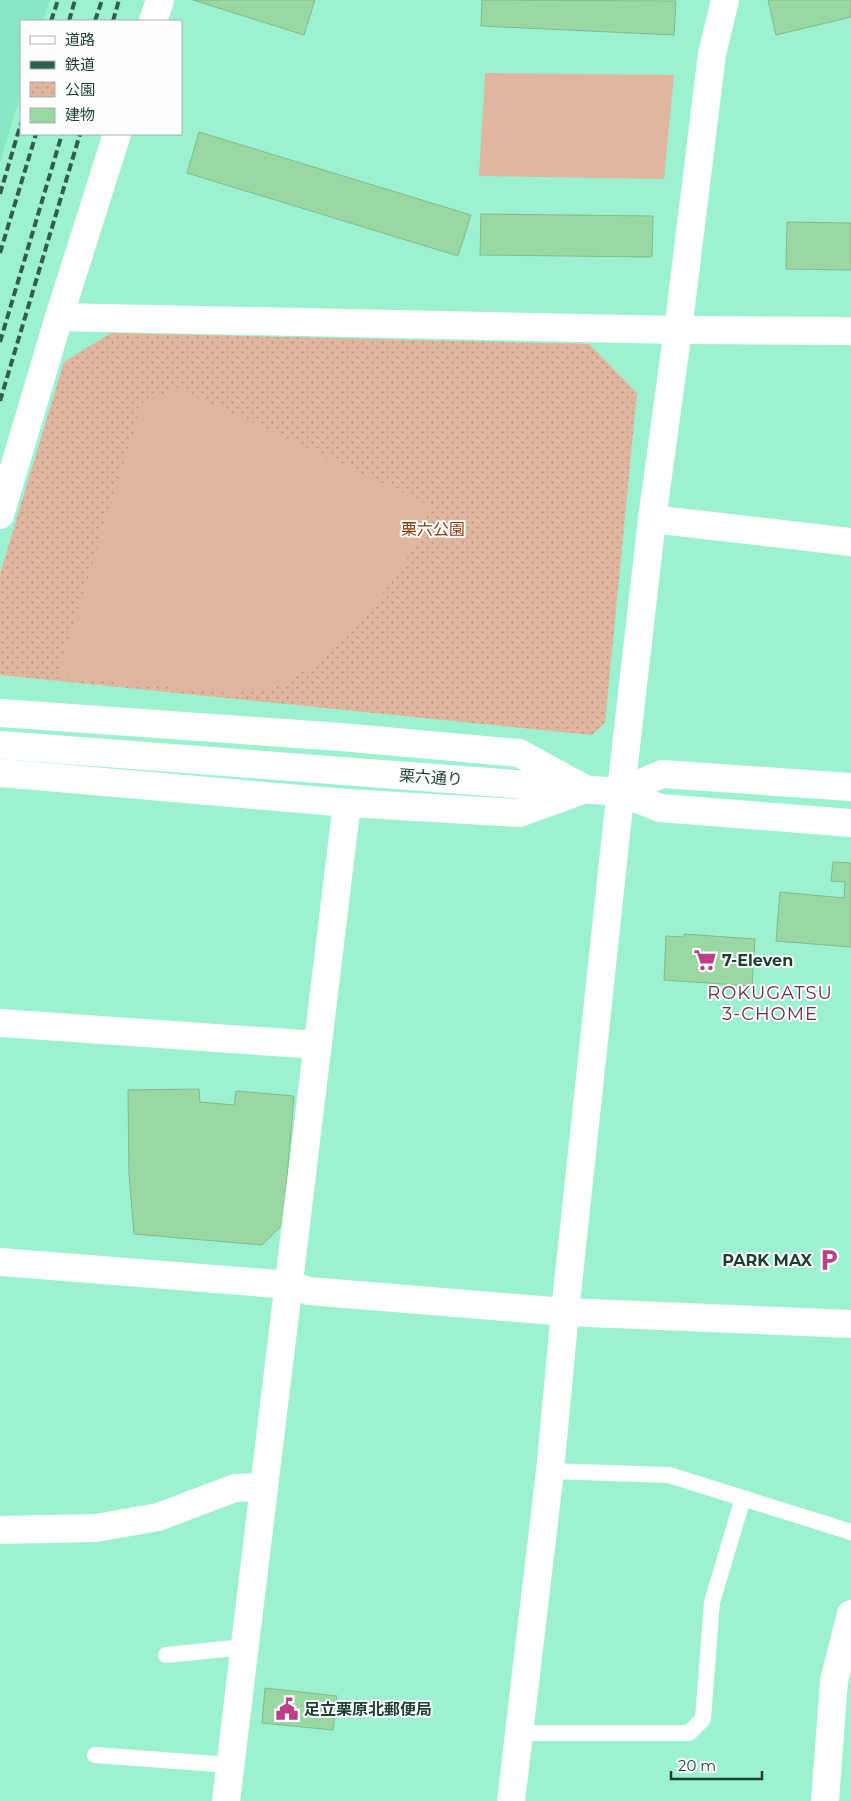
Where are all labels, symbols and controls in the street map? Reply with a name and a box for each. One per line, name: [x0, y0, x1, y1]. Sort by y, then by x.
legend: [20, 20, 182, 135]
text: 道路: [65, 30, 95, 49]
text: 鉄道: [65, 55, 95, 74]
text: 公園: [65, 80, 95, 99]
text: 建物: [65, 105, 95, 124]
park label: 栗六公園: [401, 520, 465, 539]
street label: 栗六通り: [398, 766, 464, 789]
supermarket icon: 7-Eleven: [692, 947, 718, 973]
place label: 7-Eleven: [722, 951, 793, 970]
district label: ROKUGATSU 3-CHOME: [707, 982, 833, 1025]
parking icon: PARK MAX: [816, 1247, 842, 1273]
place label: PARK MAX: [722, 1251, 813, 1270]
public building icon: 足立栗原北郵便局: [274, 1696, 300, 1722]
place label: 足立栗原北郵便局: [304, 1700, 432, 1719]
scale bar: [671, 1748, 762, 1780]
text: 20 m: [678, 1756, 716, 1775]

